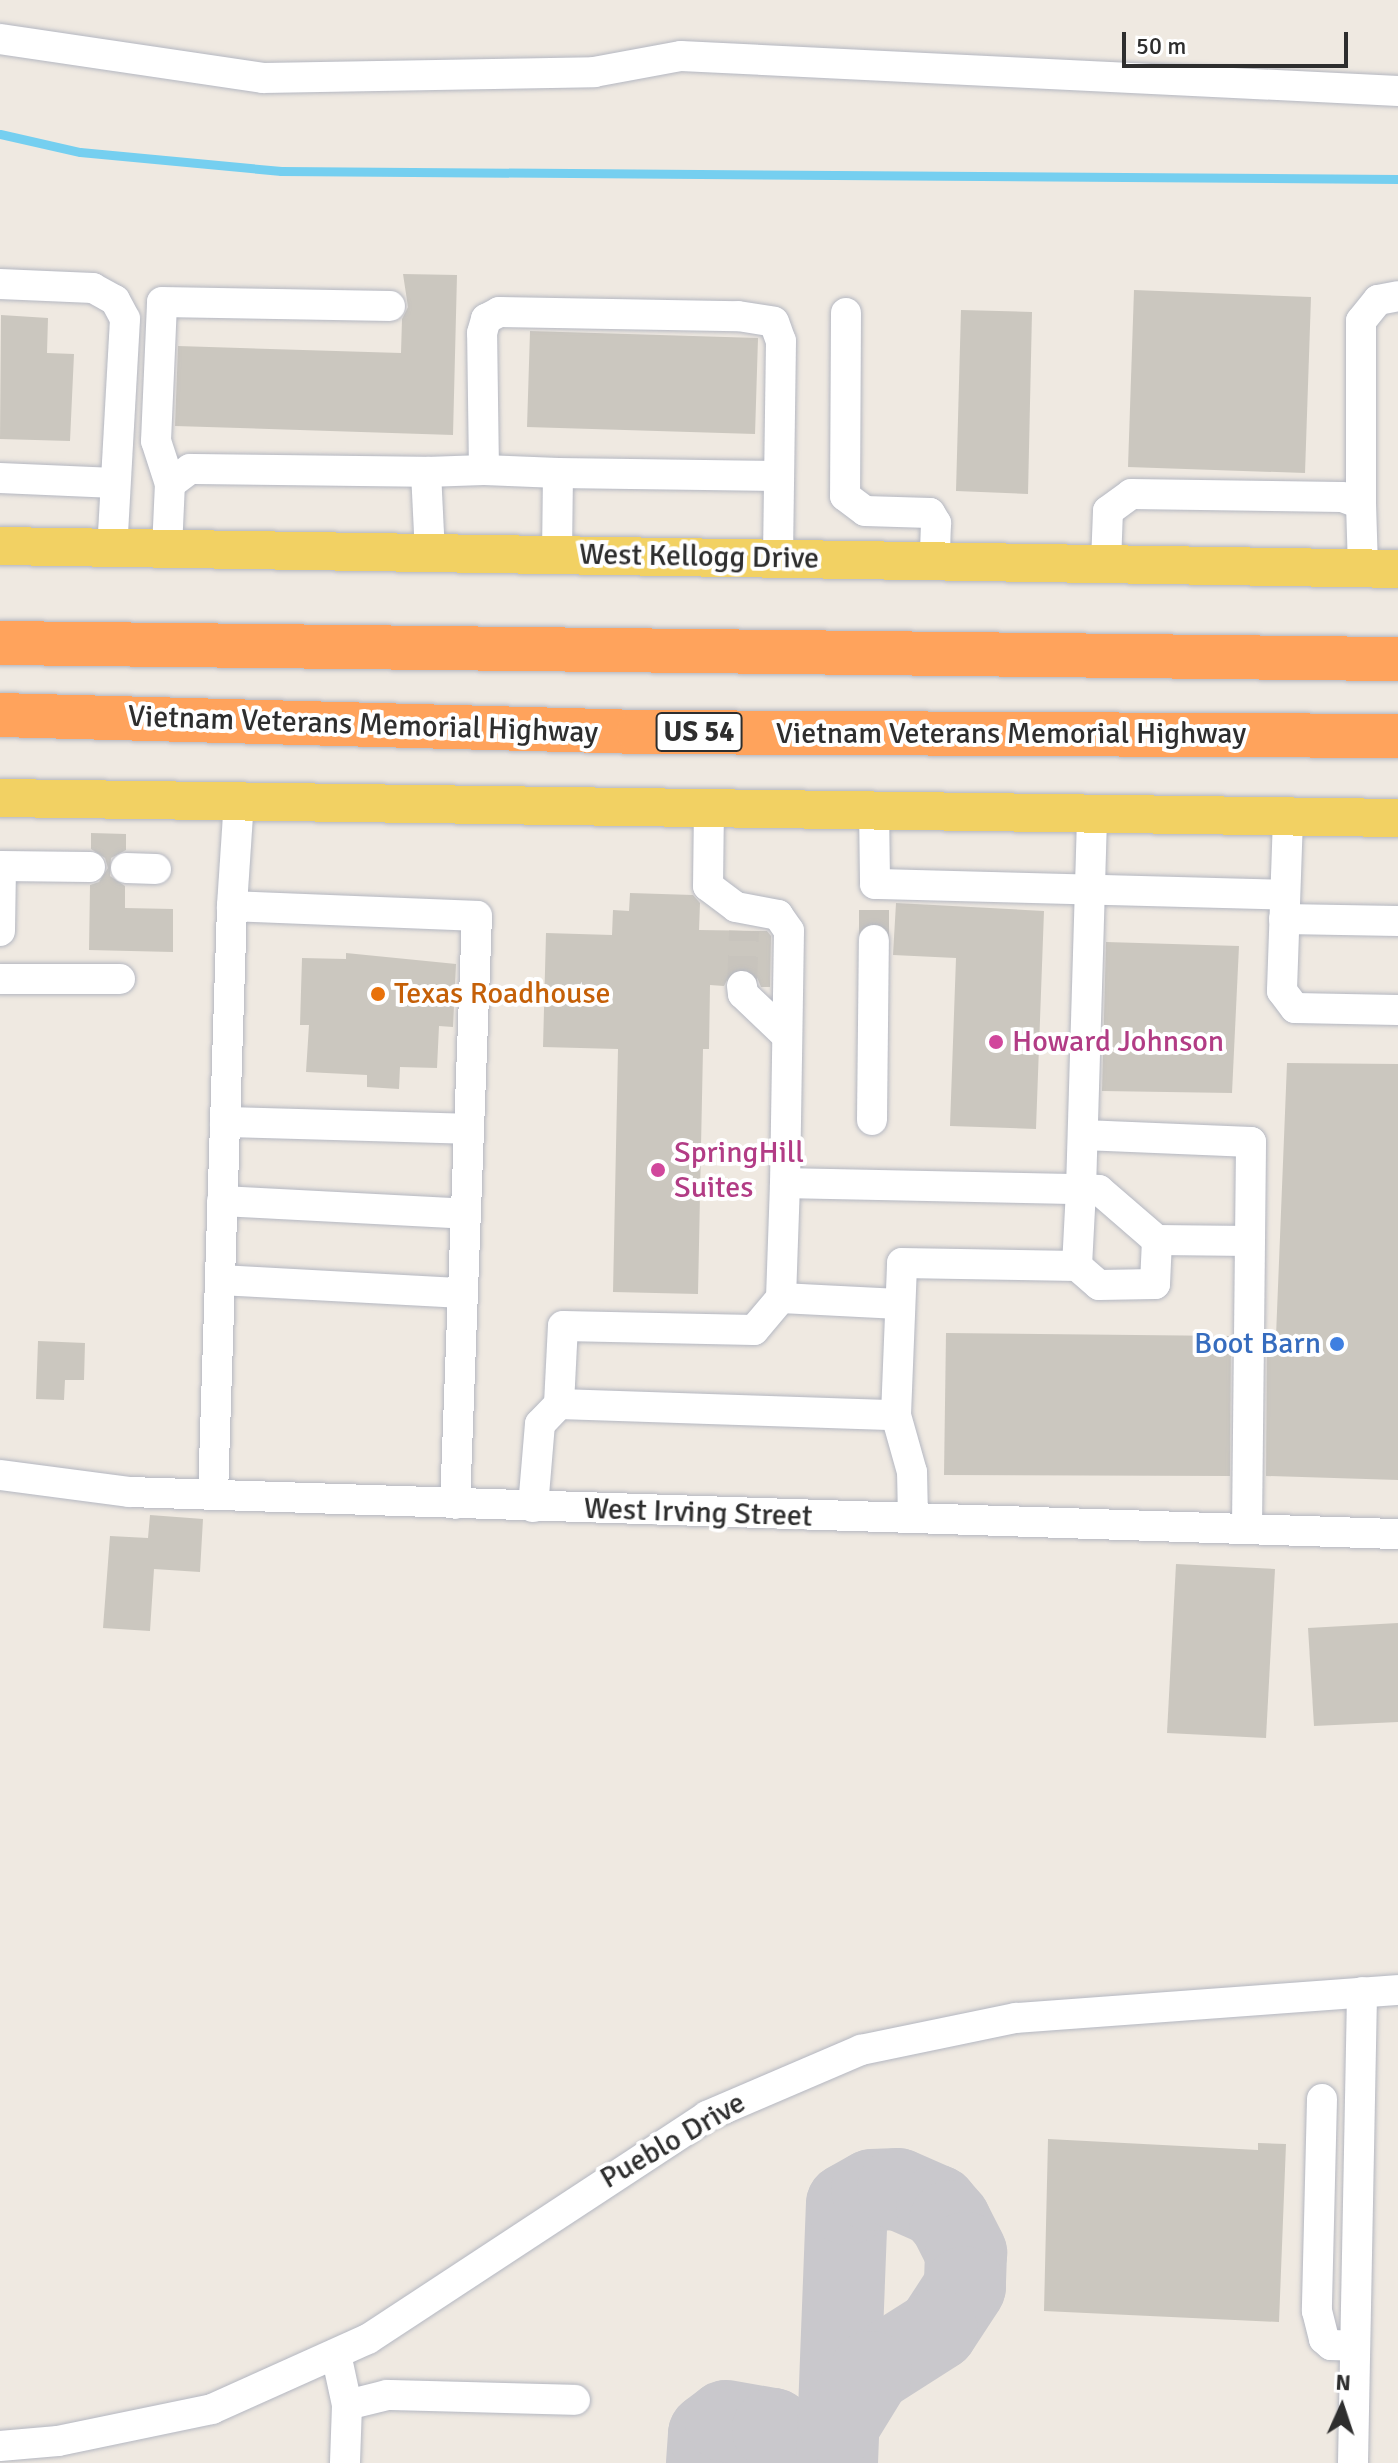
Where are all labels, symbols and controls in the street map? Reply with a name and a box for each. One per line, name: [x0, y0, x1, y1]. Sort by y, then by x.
scale bar: [1126, 16, 1352, 66]
text: 50 m: [1136, 31, 1186, 61]
street label: West Kellogg Drive: [579, 537, 819, 577]
street label: Vietnam Veterans Memorial Highway: [127, 699, 599, 751]
road number: US 54: [655, 708, 743, 756]
street label: Vietnam Veterans Memorial Highway: [776, 716, 1246, 752]
place label: Texas Roadhouse: [394, 976, 611, 1012]
marker: Texas Roadhouse: [369, 985, 387, 1003]
place label: Howard Johnson: [1012, 1024, 1224, 1060]
marker: Howard Johnson: [987, 1033, 1005, 1051]
place label: SpringHill Suites: [674, 1135, 804, 1206]
marker: SpringHill Suites: [649, 1161, 667, 1179]
place label: Boot Barn: [1194, 1326, 1321, 1362]
marker: Boot Barn: [1328, 1335, 1346, 1353]
street label: West Irving Street: [583, 1491, 813, 1535]
street label: Pueblo Drive: [594, 2085, 752, 2197]
north arrow: [1302, 2367, 1382, 2447]
text: N: [1335, 2369, 1352, 2396]

